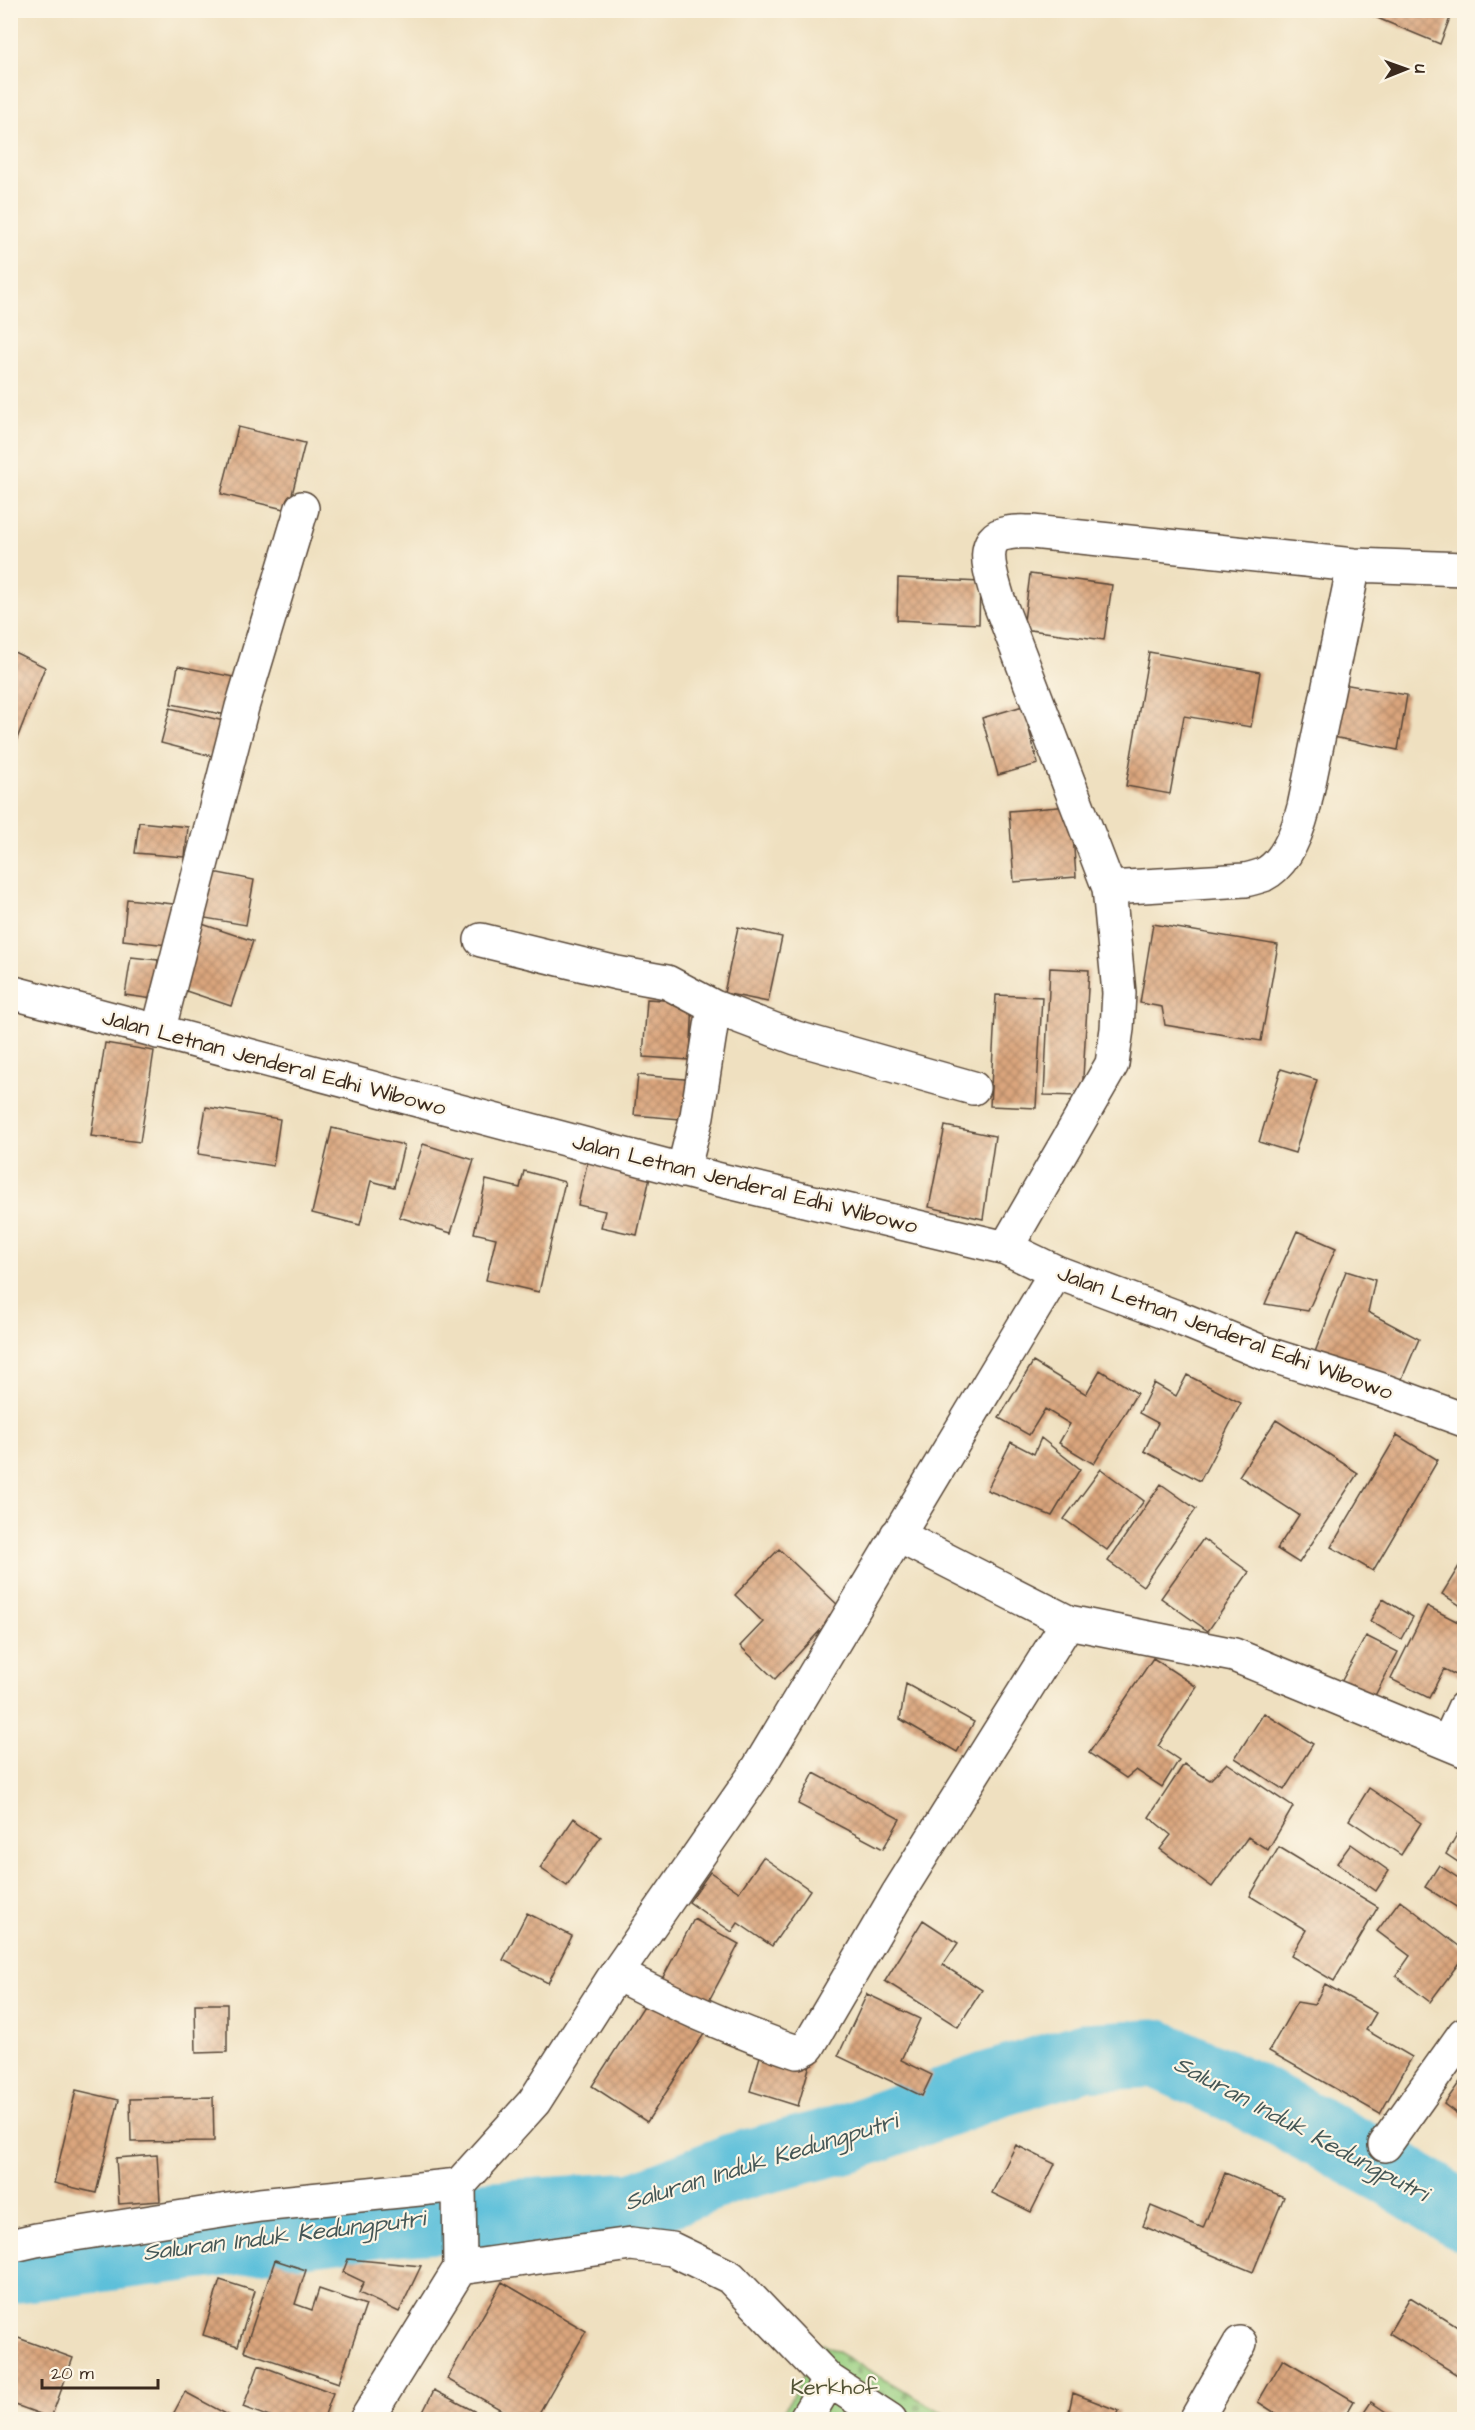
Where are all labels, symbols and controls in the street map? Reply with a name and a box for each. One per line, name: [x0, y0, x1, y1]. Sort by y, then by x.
north arrow: [1376, 39, 1436, 99]
text: U: [1409, 64, 1431, 73]
street label: Jalan Letnan Jenderal Edhi Wibowo: [99, 1002, 450, 1124]
street label: Jalan Letnan Jenderal Edhi Wibowo: [569, 1126, 922, 1242]
street label: Jalan Letnan Jenderal Edhi Wibowo: [1053, 1258, 1398, 1408]
water label: Saluran Induk Kedungputri: [1167, 2047, 1437, 2213]
water label: Saluran Induk Kedungputri: [620, 2103, 905, 2221]
water label: Saluran Induk Kedungputri: [141, 2201, 430, 2271]
scale bar: [42, 2352, 158, 2390]
text: 20 m: [51, 2361, 94, 2386]
park label: Kerkhof: [790, 2372, 879, 2403]

